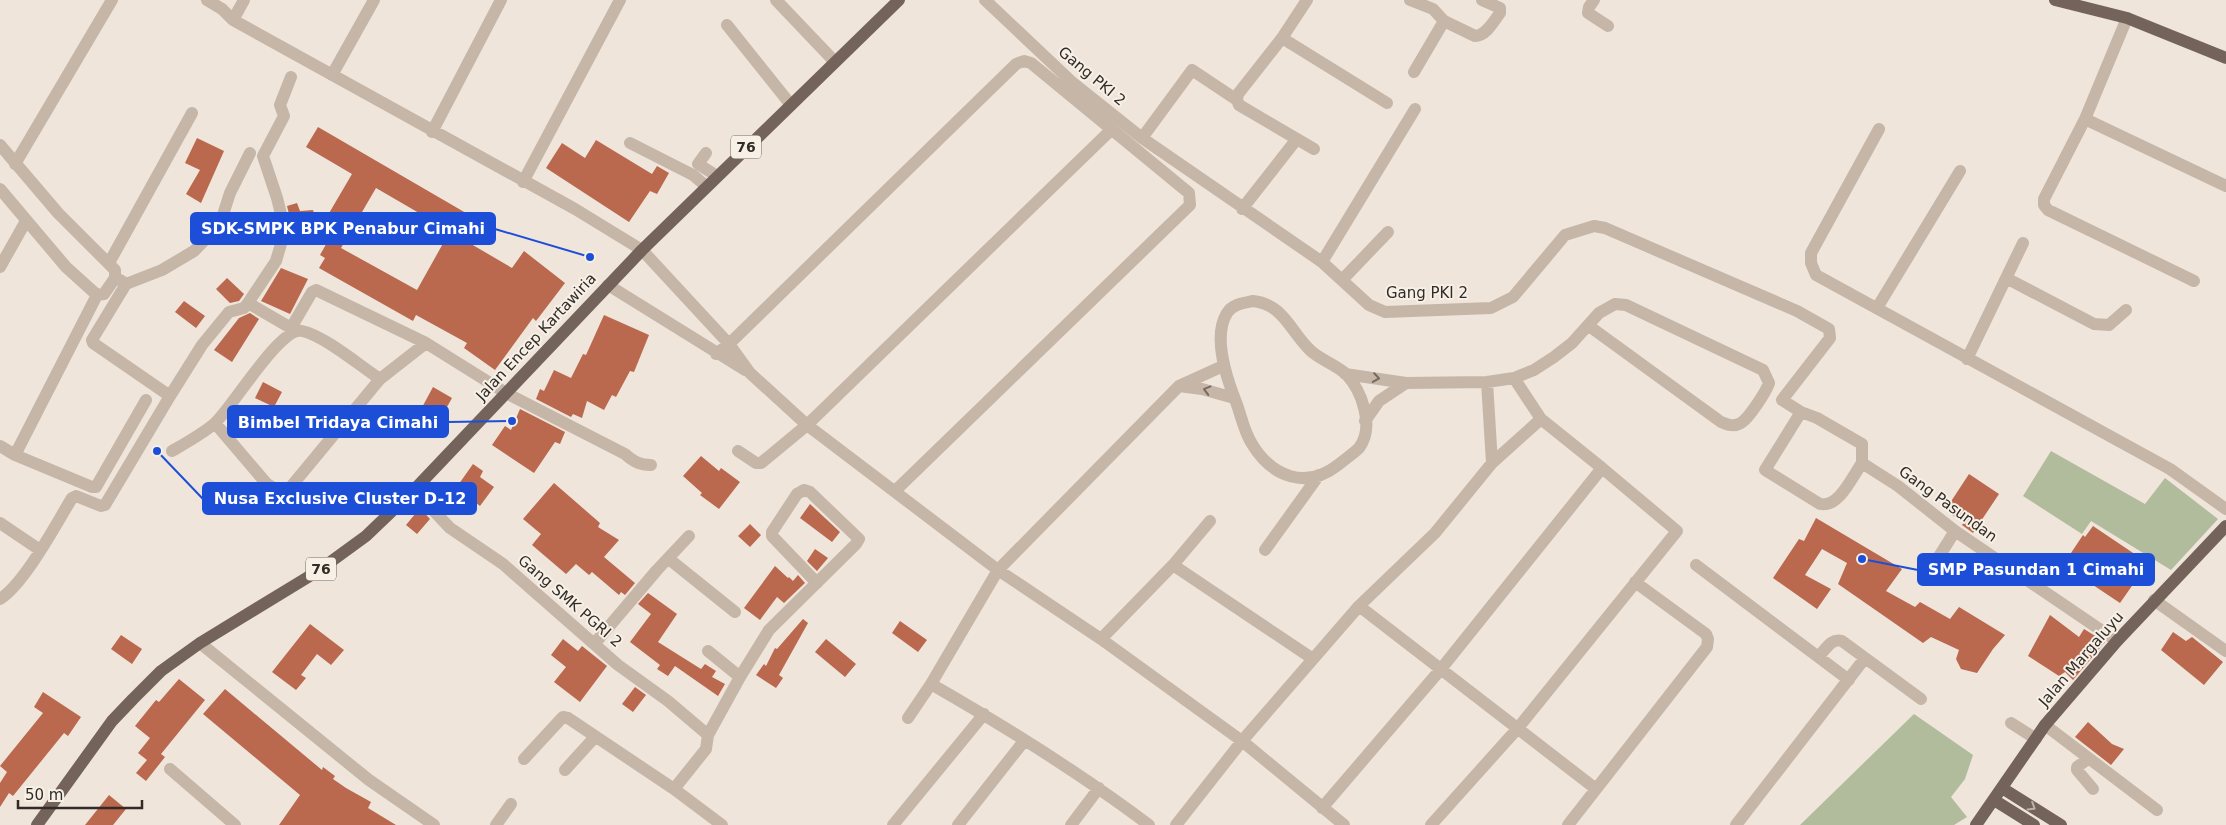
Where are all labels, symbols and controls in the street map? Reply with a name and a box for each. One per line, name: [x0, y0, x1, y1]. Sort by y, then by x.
street label: Gang PKI 2: [1055, 43, 1129, 109]
road number: 76: [731, 136, 761, 158]
callout: SDK-SMPK BPK Penabur Cimahi: [191, 213, 495, 244]
text: SDK-SMPK BPK Penabur Cimahi: [201, 219, 485, 238]
street label: Jalan Encep Kartawiria: [471, 269, 600, 405]
street label: Gang PKI 2: [1386, 284, 1468, 302]
one-way arrow: [1371, 373, 1380, 383]
one-way arrow: [1203, 386, 1212, 396]
callout: Bimbel Tridaya Cimahi: [228, 406, 448, 437]
text: Bimbel Tridaya Cimahi: [238, 413, 438, 432]
street label: Gang Pasundan: [1895, 462, 2001, 546]
callout: Nusa Exclusive Cluster D-12: [203, 483, 476, 514]
text: Nusa Exclusive Cluster D-12: [214, 489, 466, 508]
street label: Gang SMK PGRI 2: [514, 551, 626, 651]
callout: SMP Pasundan 1 Cimahi: [1918, 554, 2154, 585]
road number: 76: [306, 558, 336, 580]
text: SMP Pasundan 1 Cimahi: [1928, 560, 2144, 579]
street label: Jalan Margaluyu: [2034, 608, 2127, 711]
scale bar: [18, 778, 141, 810]
text: 50 m: [25, 786, 63, 804]
one-way arrow: [2026, 800, 2035, 810]

